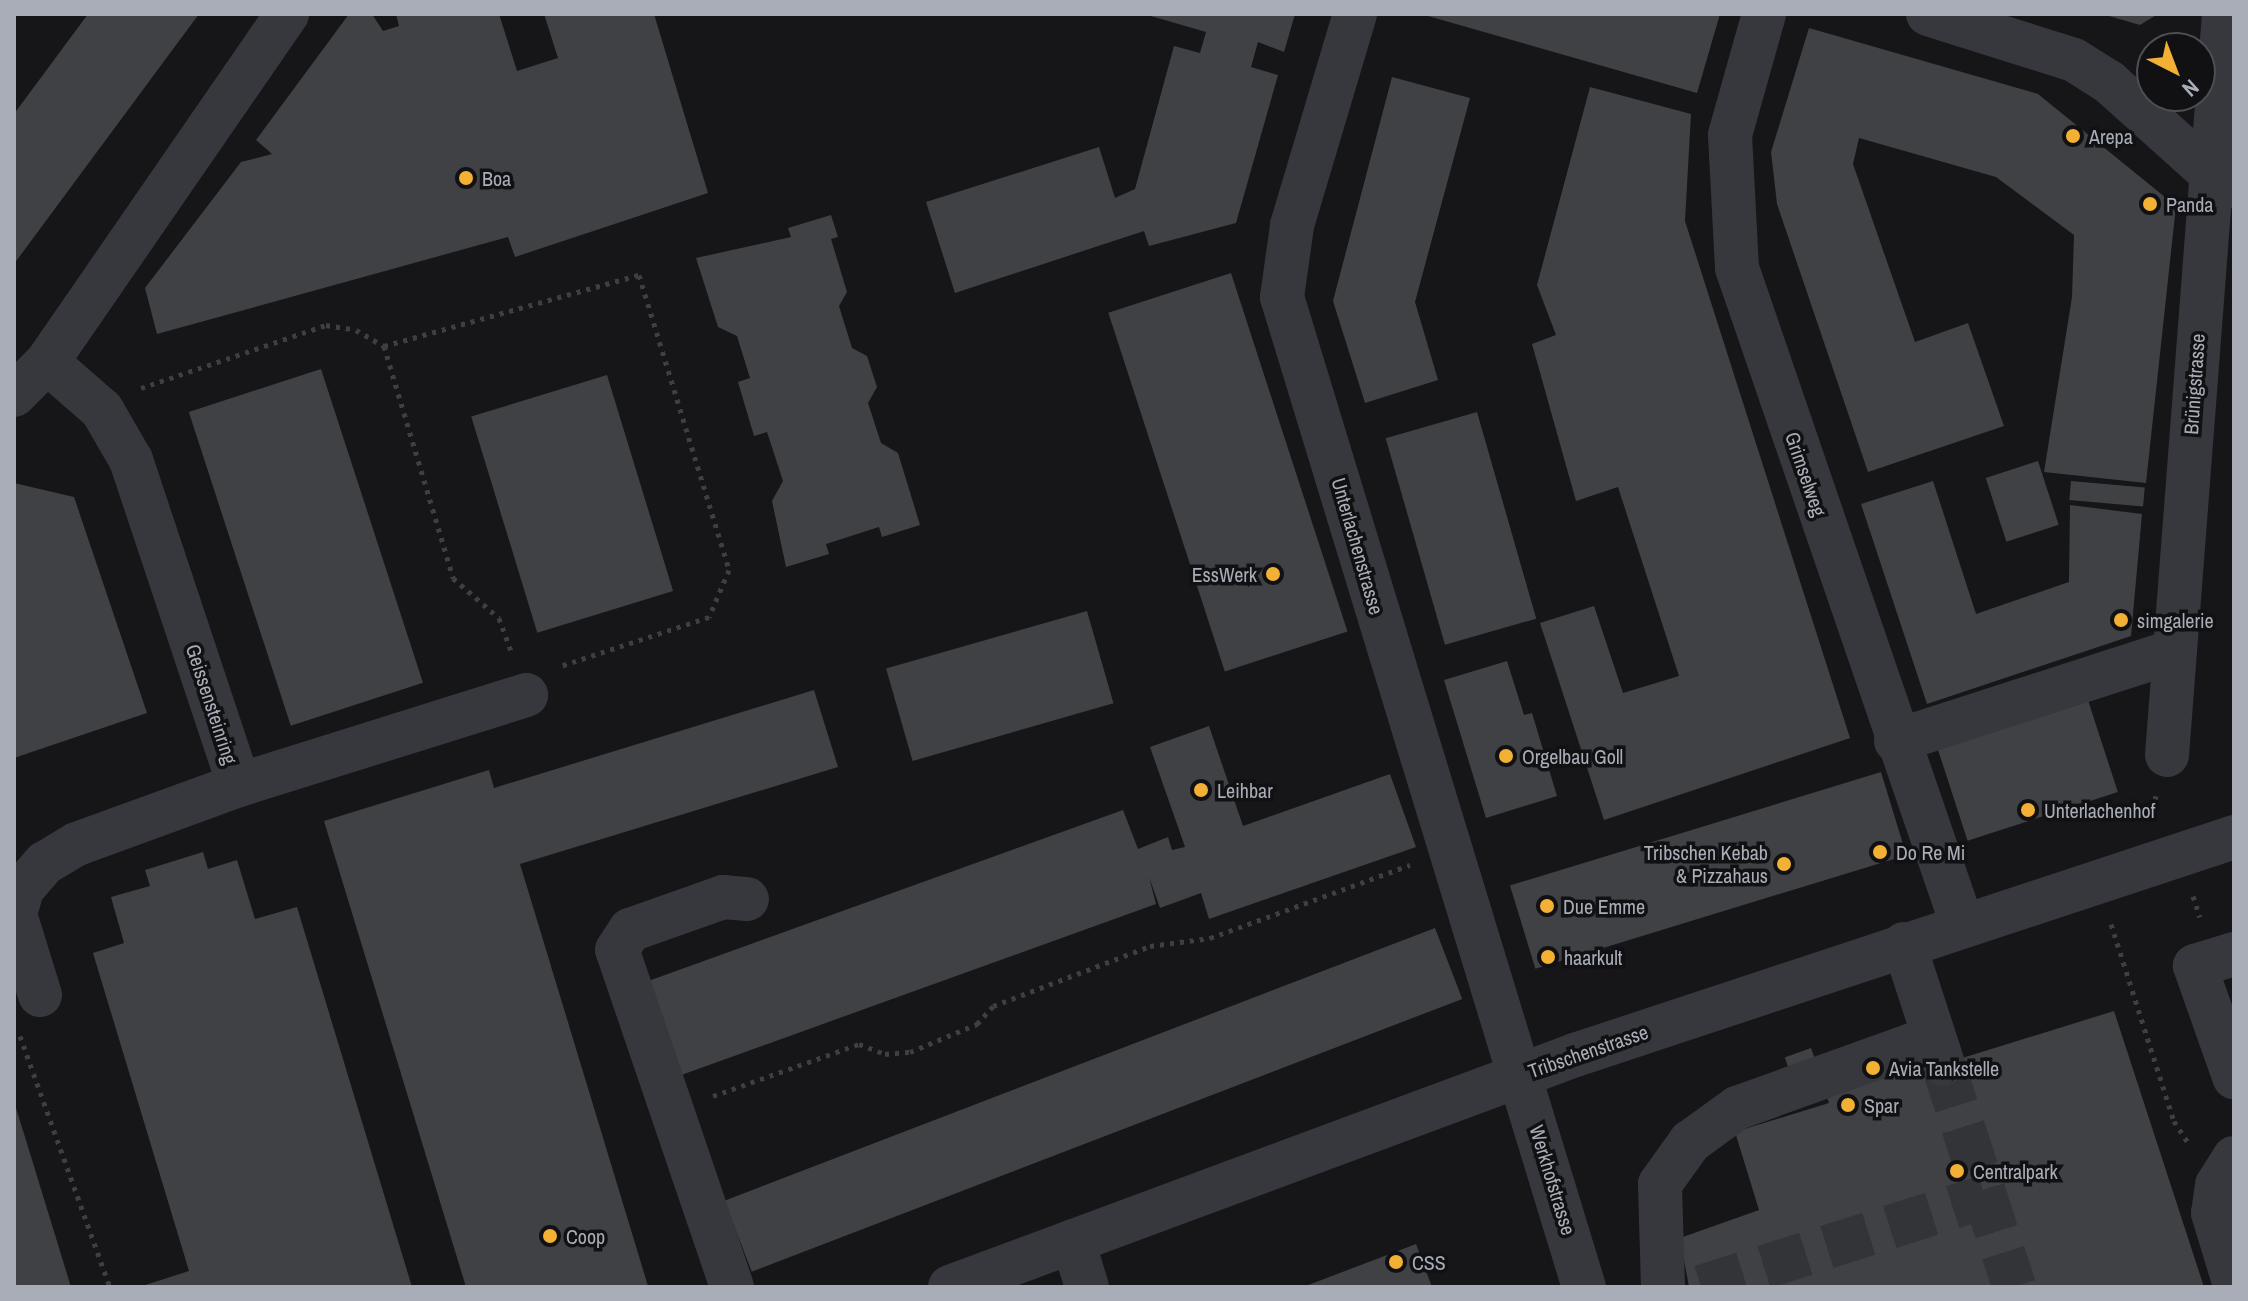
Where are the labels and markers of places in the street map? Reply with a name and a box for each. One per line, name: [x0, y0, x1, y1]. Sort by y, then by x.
place label: Arepa: [2089, 124, 2133, 148]
marker: Arepa: [2064, 127, 2082, 145]
place label: Boa: [482, 166, 511, 190]
marker: Boa: [457, 169, 475, 187]
place label: Panda: [2166, 192, 2213, 216]
marker: Panda: [2141, 195, 2159, 213]
place label: EssWerk: [1192, 562, 1257, 586]
marker: EssWerk: [1264, 565, 1282, 583]
place label: simgalerie: [2137, 608, 2214, 632]
marker: simgalerie: [2112, 611, 2130, 629]
place label: Orgelbau Goll: [1522, 744, 1623, 768]
marker: Orgelbau Goll: [1497, 747, 1515, 765]
place label: Leihbar: [1217, 778, 1273, 802]
marker: Leihbar: [1192, 781, 1210, 799]
place label: Unterlachenhof: [2044, 798, 2155, 822]
marker: Unterlachenhof: [2019, 801, 2037, 819]
place label: Tribschen Kebab & Pizzahaus: [1644, 840, 1768, 887]
place label: Do Re Mi: [1896, 840, 1965, 864]
marker: Do Re Mi: [1871, 843, 1889, 861]
marker: Tribschen Kebab & Pizzahaus: [1775, 855, 1793, 873]
place label: Due Emme: [1563, 894, 1645, 918]
marker: Due Emme: [1538, 897, 1556, 915]
place label: haarkult: [1564, 945, 1622, 969]
marker: haarkult: [1539, 948, 1557, 966]
place label: Avia Tankstelle: [1889, 1056, 1999, 1080]
marker: Avia Tankstelle: [1864, 1059, 1882, 1077]
place label: Spar: [1864, 1093, 1899, 1117]
marker: Spar: [1839, 1096, 1857, 1114]
place label: Centralpark: [1973, 1159, 2058, 1183]
marker: Centralpark: [1948, 1162, 1966, 1180]
place label: Coop: [566, 1224, 605, 1248]
marker: Coop: [541, 1227, 559, 1245]
place label: CSS: [1412, 1250, 1446, 1274]
marker: CSS: [1387, 1253, 1405, 1271]

